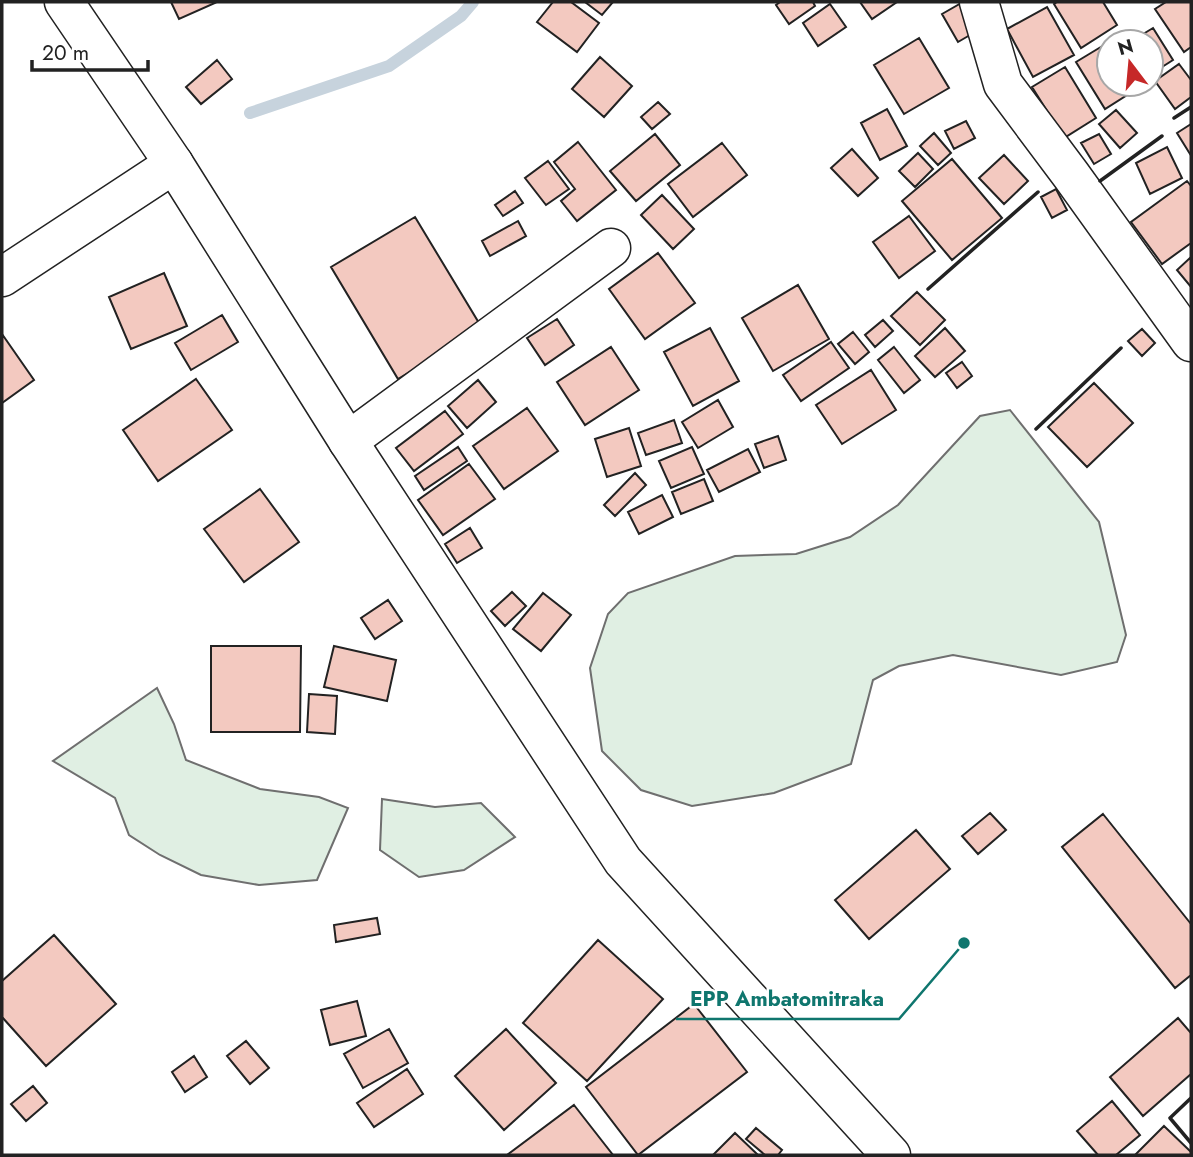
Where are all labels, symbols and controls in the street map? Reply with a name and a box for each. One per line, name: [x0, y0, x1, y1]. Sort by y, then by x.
scale bar: [32, 28, 147, 72]
north arrow: [1095, 28, 1165, 98]
text: N: [1114, 32, 1136, 62]
text: 20 m: [42, 38, 89, 68]
callout: EPP Ambatomitraka: [676, 977, 899, 1019]
text: EPP Ambatomitraka: [690, 984, 884, 1014]

